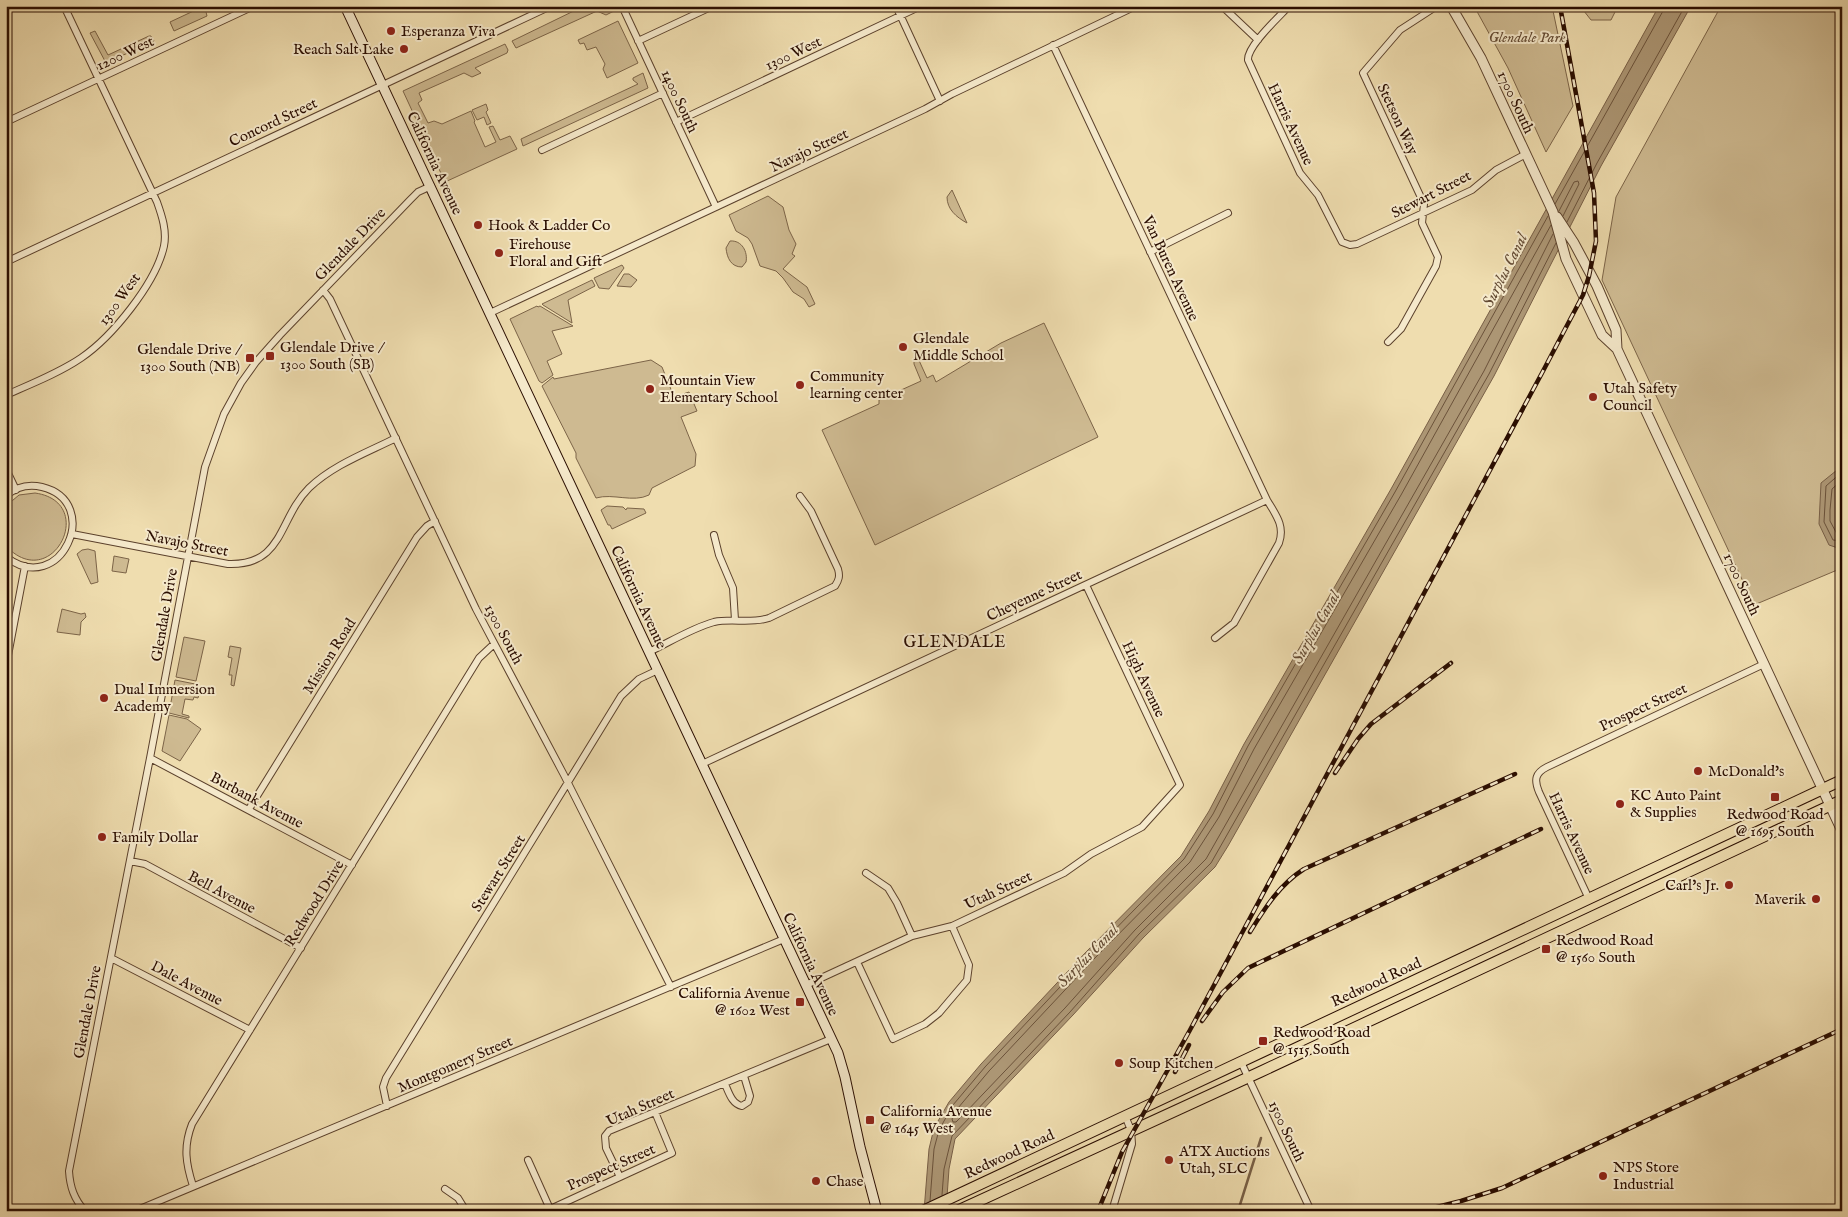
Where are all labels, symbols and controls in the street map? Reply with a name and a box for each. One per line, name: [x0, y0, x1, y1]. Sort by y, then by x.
place label: Esperanza Viva: [401, 22, 496, 41]
marker: Esperanza Viva: [385, 25, 397, 37]
park label: Glendale Park: [1488, 28, 1566, 47]
street label: 1200 West: [93, 32, 157, 75]
street label: 1300 West: [762, 32, 824, 75]
place label: Reach Salt Lake: [293, 40, 394, 59]
marker: Reach Salt Lake: [398, 43, 410, 55]
street label: 1400 South: [657, 67, 702, 136]
street label: 1700 South: [1493, 68, 1538, 137]
street label: Harris Avenue: [1263, 80, 1318, 169]
street label: Stetson Way: [1373, 81, 1423, 158]
street label: Concord Street: [226, 94, 320, 151]
street label: California Avenue: [402, 109, 467, 218]
street label: Navajo Street: [767, 124, 851, 177]
street label: Stewart Street: [1388, 166, 1474, 223]
street label: Glendale Drive: [311, 204, 390, 285]
street label: Van Buren Avenue: [1137, 212, 1203, 324]
place label: Hook & Ladder Co: [488, 216, 610, 235]
marker: Hook & Ladder Co: [472, 219, 484, 231]
water label: Surplus Canal: [1479, 230, 1533, 311]
place label: Firehouse Floral and Gift: [509, 235, 602, 271]
marker: Firehouse Floral and Gift: [493, 247, 505, 259]
street label: 1300 West: [94, 269, 145, 329]
place label: Glendale Middle School: [913, 329, 1004, 365]
place label: Glendale Drive / 1300 South (SB): [280, 338, 386, 374]
place label: Glendale Drive / 1300 South (NB): [137, 340, 243, 376]
marker: Glendale Middle School: [897, 341, 909, 353]
marker: Glendale Drive / 1300 South (SB): [264, 350, 276, 362]
marker: Glendale Drive / 1300 South (NB): [244, 352, 256, 364]
place label: Community learning center: [810, 367, 904, 403]
place label: Mountain View Elementary School: [660, 371, 779, 407]
marker: Community learning center: [794, 379, 806, 391]
place label: Utah Safety Council: [1603, 379, 1678, 415]
marker: Mountain View Elementary School: [644, 383, 656, 395]
marker: Utah Safety Council: [1587, 391, 1599, 403]
street label: Navajo Street: [144, 526, 230, 561]
street label: California Avenue: [606, 543, 671, 652]
street label: 1700 South: [1719, 550, 1764, 619]
street label: Cheyenne Street: [984, 565, 1085, 626]
street label: Glendale Drive: [147, 567, 182, 663]
water label: Surplus Canal: [1288, 587, 1346, 668]
street label: 1300 South: [480, 601, 527, 668]
street label: Mission Road: [299, 614, 361, 698]
district label: GLENDALE: [904, 633, 1006, 653]
street label: High Avenue: [1118, 638, 1170, 721]
street label: Prospect Street: [1596, 679, 1690, 736]
place label: Dual Immersion Academy: [113, 680, 215, 716]
marker: Dual Immersion Academy: [98, 692, 110, 704]
place label: McDonald's: [1708, 762, 1784, 781]
marker: McDonald's: [1692, 765, 1704, 777]
street label: Burbank Avenue: [207, 768, 307, 833]
place label: KC Auto Paint & Supplies: [1630, 786, 1721, 822]
street label: Harris Avenue: [1544, 789, 1599, 878]
marker: Redwood Road @ 1695 South: [1769, 791, 1781, 803]
marker: KC Auto Paint & Supplies: [1614, 798, 1626, 810]
place label: Redwood Road @ 1695 South: [1726, 805, 1825, 841]
place label: Family Dollar: [112, 828, 199, 847]
marker: Family Dollar: [96, 831, 108, 843]
street label: Stewart Street: [467, 831, 530, 915]
street label: Redwood Drive: [280, 856, 349, 950]
street label: Bell Avenue: [185, 867, 259, 918]
street label: Utah Street: [961, 867, 1035, 914]
place label: Carl's Jr.: [1665, 876, 1719, 895]
marker: Carl's Jr.: [1723, 879, 1735, 891]
place label: Maverik: [1755, 890, 1807, 909]
marker: Maverik: [1810, 893, 1822, 905]
street label: California Avenue: [778, 910, 843, 1019]
water label: Surplus Canal: [1053, 920, 1124, 992]
place label: Redwood Road @ 1560 South: [1556, 931, 1654, 967]
marker: Redwood Road @ 1560 South: [1540, 943, 1552, 955]
street label: Redwood Road: [1328, 953, 1425, 1012]
street label: Dale Avenue: [148, 957, 226, 1010]
street label: Glendale Drive: [69, 964, 106, 1060]
place label: California Avenue @ 1602 West: [678, 984, 790, 1020]
marker: California Avenue @ 1602 West: [794, 996, 806, 1008]
place label: Redwood Road @ 1515 South: [1273, 1023, 1371, 1059]
street label: Montgomery Street: [395, 1032, 516, 1097]
marker: Redwood Road @ 1515 South: [1257, 1035, 1269, 1047]
place label: Soup Kitchen: [1129, 1054, 1213, 1073]
marker: Soup Kitchen: [1113, 1057, 1125, 1069]
street label: Utah Street: [603, 1084, 677, 1131]
street label: 1500 South: [1264, 1097, 1309, 1165]
place label: California Avenue @ 1645 West: [880, 1102, 992, 1138]
marker: California Avenue @ 1645 West: [864, 1114, 876, 1126]
street label: Redwood Road: [961, 1125, 1058, 1184]
street label: Prospect Street: [564, 1140, 658, 1195]
place label: ATX Auctions Utah, SLC: [1178, 1142, 1270, 1178]
marker: ATX Auctions Utah, SLC: [1163, 1154, 1175, 1166]
place label: NPS Store Industrial: [1613, 1158, 1679, 1194]
marker: NPS Store Industrial: [1597, 1170, 1609, 1182]
place label: Chase: [826, 1172, 863, 1191]
marker: Chase: [810, 1175, 822, 1187]

